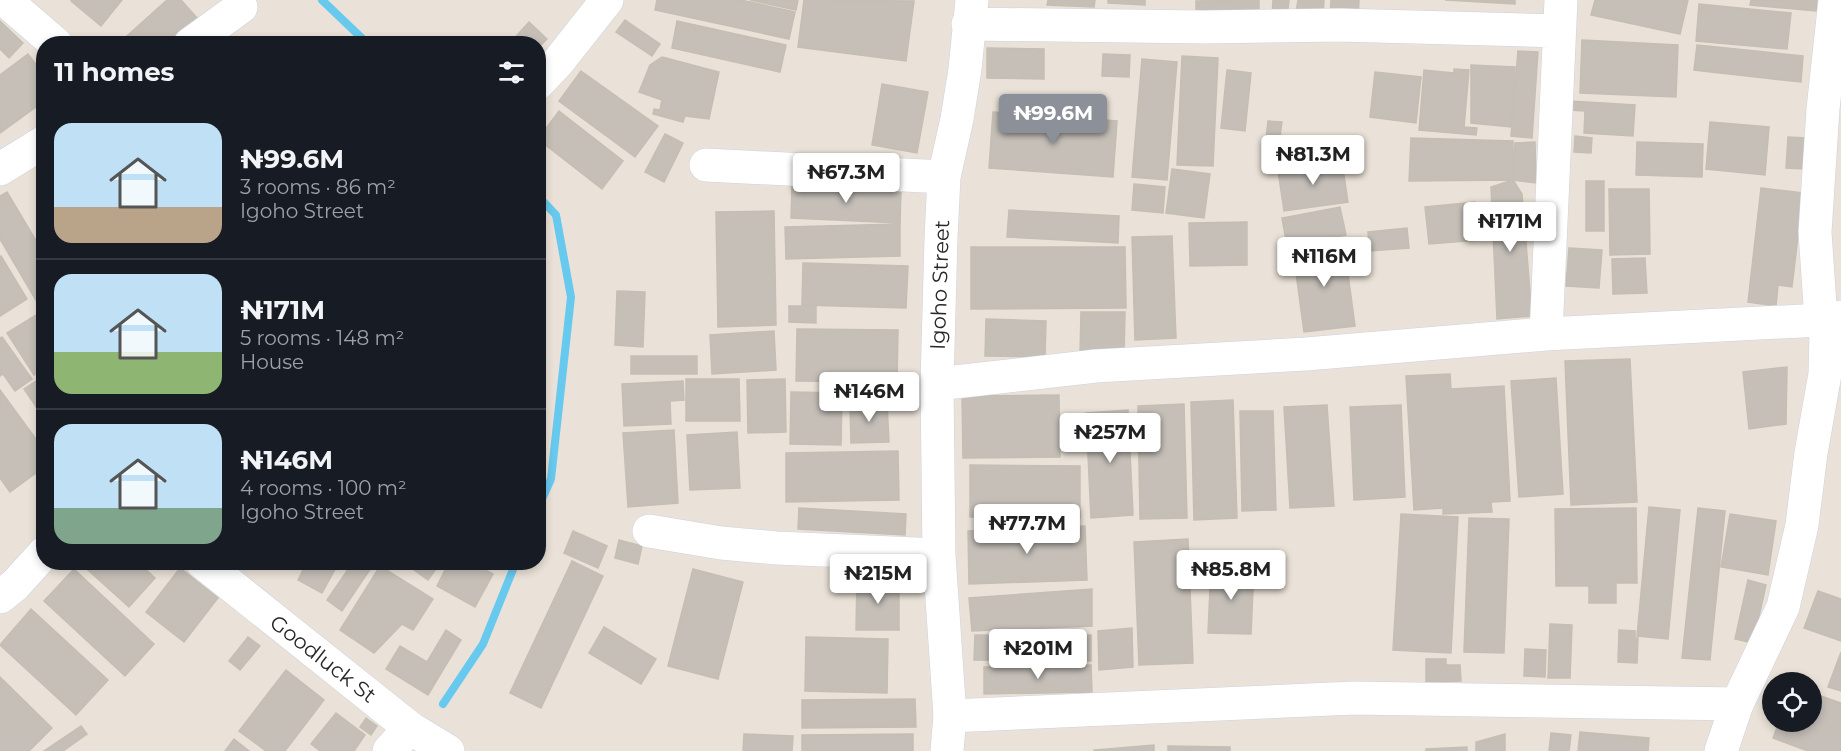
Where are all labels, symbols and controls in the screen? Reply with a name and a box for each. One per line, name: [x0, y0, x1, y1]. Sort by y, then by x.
text: 11 homes: [54, 56, 174, 88]
icon: filters: [495, 56, 528, 89]
pin: ₦99.6M: [1004, 94, 1102, 145]
text: ₦99.6M: [1013, 101, 1093, 125]
pin: ₦81.3M: [1264, 135, 1362, 186]
text: ₦81.3M: [1275, 142, 1351, 166]
text: ₦99.6M: [240, 143, 344, 175]
icon: home: [102, 147, 174, 219]
pin: ₦67.3M: [797, 153, 895, 204]
text: ₦67.3M: [807, 160, 885, 184]
text: 3 rooms · 86 m²: [240, 175, 396, 199]
text: Igoho Street: [240, 199, 364, 223]
pin: ₦171M: [1468, 202, 1552, 253]
text: ₦171M: [1477, 209, 1543, 233]
street label: Igoho Street: [925, 219, 954, 351]
pin: ₦116M: [1282, 237, 1366, 288]
text: ₦116M: [1291, 244, 1357, 268]
text: ₦171M: [240, 294, 325, 326]
icon: home: [102, 298, 174, 370]
text: 5 rooms · 148 m²: [240, 326, 404, 350]
text: House: [240, 350, 304, 374]
pin: ₦146M: [827, 372, 911, 423]
text: ₦146M: [833, 379, 905, 403]
pin: ₦257M: [1068, 413, 1152, 464]
text: ₦257M: [1074, 420, 1146, 444]
text: ₦146M: [240, 444, 333, 476]
icon: home: [102, 448, 174, 520]
text: 4 rooms · 100 m²: [240, 476, 407, 500]
text: Igoho Street: [240, 500, 364, 524]
pin: ₦77.7M: [978, 504, 1076, 555]
text: ₦77.7M: [988, 511, 1066, 535]
pin: ₦85.8M: [1182, 550, 1280, 601]
pin: ₦215M: [836, 554, 920, 605]
text: ₦85.8M: [1191, 557, 1271, 581]
text: ₦215M: [844, 561, 912, 585]
street label: Goodluck St: [265, 609, 381, 708]
pin: ₦201M: [996, 629, 1080, 680]
text: ₦201M: [1003, 636, 1073, 660]
map controls: [1762, 672, 1822, 732]
button: locate: [1762, 672, 1822, 732]

